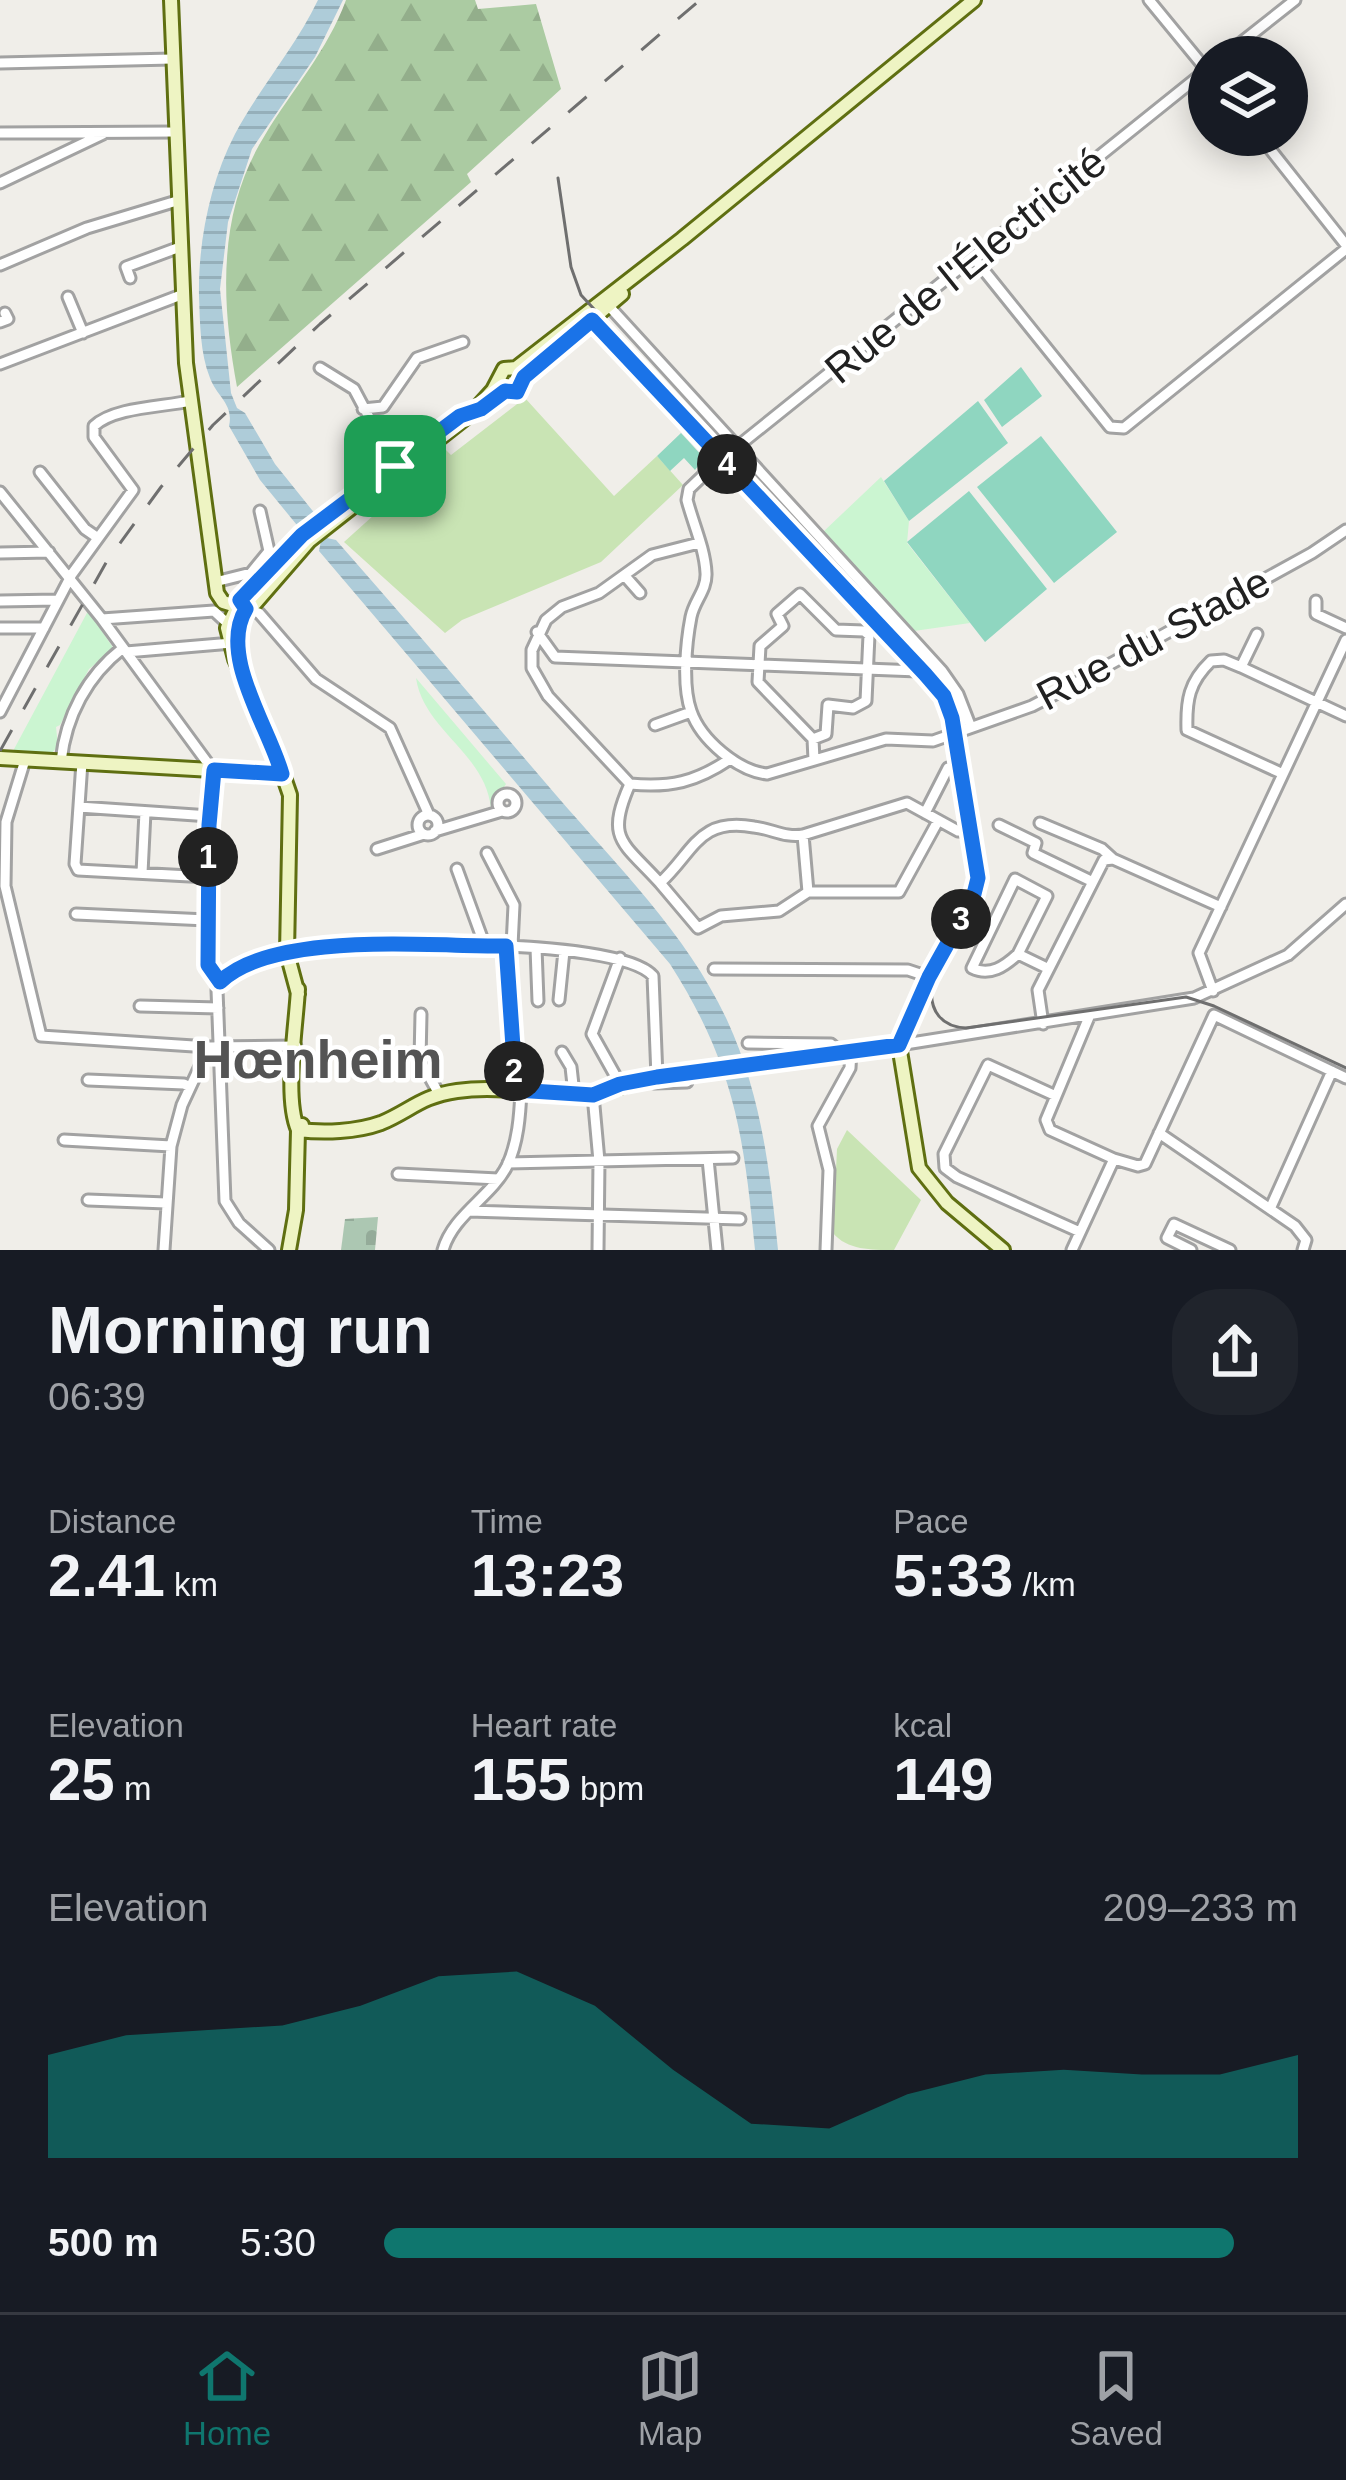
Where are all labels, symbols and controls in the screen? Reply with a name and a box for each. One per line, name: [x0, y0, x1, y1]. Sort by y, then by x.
map controls: [1188, 36, 1308, 156]
button: layers: [1188, 36, 1308, 156]
street label: Rue de l'Électricité: [816, 138, 1115, 393]
pin: [344, 415, 446, 517]
icon: arrive: [362, 433, 428, 499]
pin: 4: [697, 434, 757, 494]
text: 4: [718, 445, 736, 482]
street label: Rue du Stade: [1029, 557, 1278, 719]
pin: 1: [178, 827, 238, 887]
text: 1: [199, 838, 217, 875]
pin: 3: [931, 889, 991, 949]
text: 3: [952, 900, 970, 937]
district label: Hœnheim: [194, 1029, 443, 1089]
pin: 2: [484, 1041, 544, 1101]
text: 2: [505, 1052, 523, 1089]
button: share: [1172, 1289, 1298, 1415]
text: Morning run: [48, 1293, 433, 1367]
text: 06:39: [48, 1375, 146, 1418]
text: Distance: [48, 1503, 176, 1540]
text: Time: [471, 1503, 543, 1540]
text: Pace: [893, 1503, 969, 1540]
text: 2.41: [48, 1542, 165, 1609]
text: 13:23: [471, 1542, 624, 1609]
text: 5:33: [893, 1542, 1013, 1609]
text: km: [165, 1566, 218, 1603]
text: /km: [1013, 1566, 1076, 1603]
text: Elevation: [48, 1707, 184, 1744]
text: Heart rate: [471, 1707, 617, 1744]
text: kcal: [893, 1707, 952, 1744]
text: 25: [48, 1746, 115, 1813]
text: 155: [471, 1746, 571, 1813]
text: 149: [893, 1746, 993, 1813]
text: m: [115, 1770, 151, 1807]
text: bpm: [571, 1770, 644, 1807]
text: Elevation: [48, 1886, 208, 1929]
text: 209–233 m: [1103, 1886, 1298, 1929]
text: 500 m: [48, 2221, 159, 2264]
text: 5:30: [240, 2221, 316, 2264]
tab: Home: [183, 2343, 271, 2453]
tab: Map: [637, 2343, 703, 2453]
tab: Saved: [1069, 2343, 1163, 2453]

